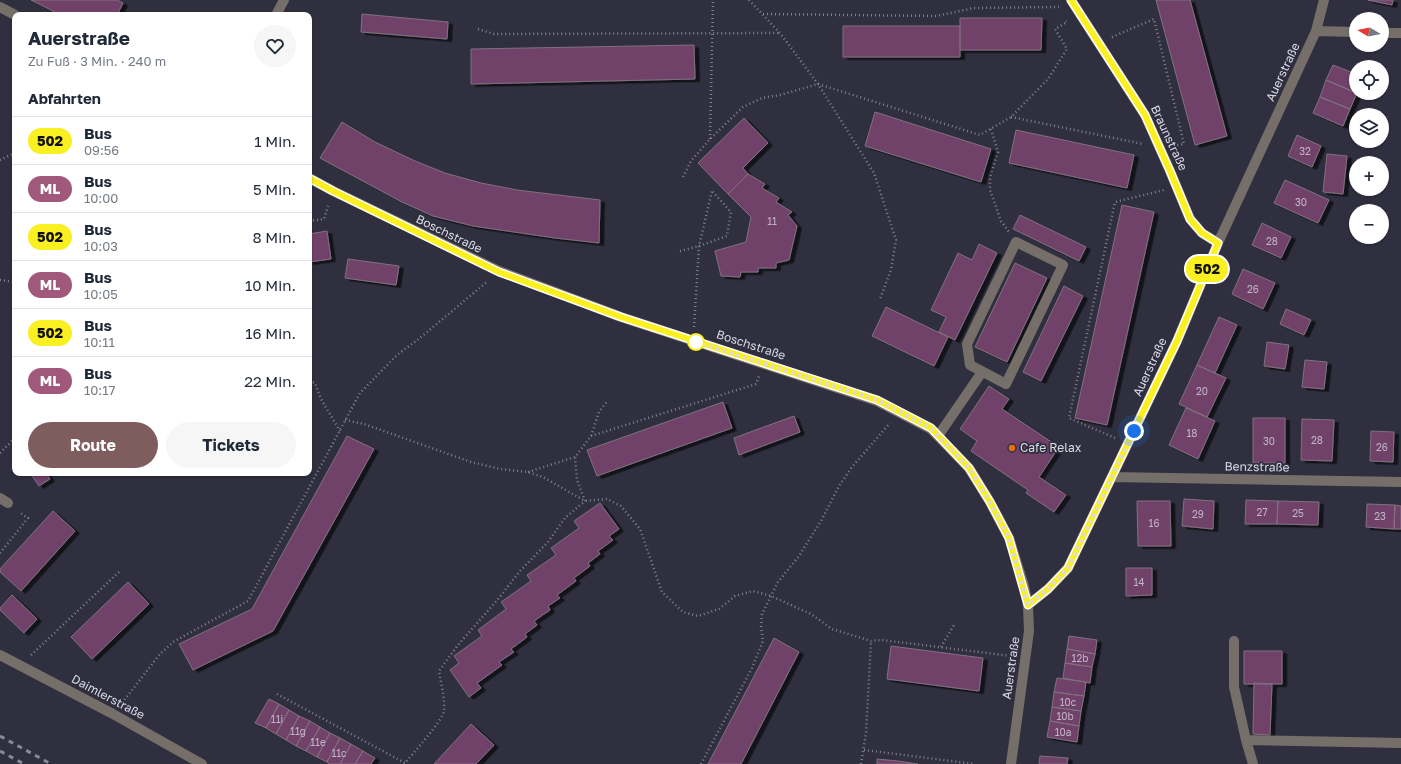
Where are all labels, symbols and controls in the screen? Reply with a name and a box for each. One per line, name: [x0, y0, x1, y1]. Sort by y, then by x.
north arrow: [1349, 12, 1389, 52]
map controls: [1349, 12, 1389, 244]
button: heart: [254, 25, 296, 67]
text: Auerstraße: [28, 26, 130, 49]
street label: Auerstraße: [1262, 40, 1303, 104]
text: Zu Fuß · 3 Min. · 240 m: [28, 53, 166, 69]
button: locate: [1349, 60, 1389, 100]
text: Abfahrten: [28, 89, 101, 107]
street label: Braunstraße: [1148, 103, 1191, 173]
button: layers: [1349, 108, 1389, 148]
text: Bus: [84, 124, 112, 142]
text: 502: [37, 132, 63, 149]
text: 1 Min.: [254, 132, 296, 150]
text: 09:56: [84, 142, 119, 158]
house number: 32: [1299, 145, 1311, 157]
button: +: [1349, 156, 1389, 196]
text: Bus: [84, 172, 112, 190]
text: ML: [40, 180, 60, 197]
text: 5 Min.: [253, 180, 296, 198]
text: 10:00: [84, 190, 118, 206]
house number: 30: [1295, 196, 1307, 208]
button: −: [1349, 204, 1389, 244]
street label: Boschstraße: [414, 211, 485, 256]
house number: 11: [767, 215, 777, 227]
text: Bus: [84, 220, 112, 238]
text: 502: [37, 228, 63, 245]
text: 8 Min.: [252, 228, 296, 246]
house number: 28: [1266, 235, 1278, 247]
text: 10:03: [84, 238, 118, 254]
line badge: 502: [1184, 256, 1230, 282]
text: 502: [1194, 260, 1220, 277]
text: Bus: [84, 268, 112, 286]
text: ML: [40, 276, 60, 293]
text: 10 Min.: [245, 276, 296, 294]
house number: 26: [1247, 283, 1259, 295]
text: 10:05: [84, 286, 118, 302]
text: Bus: [84, 316, 112, 334]
text: 502: [37, 324, 63, 341]
text: 16 Min.: [245, 324, 296, 342]
street label: Boschstraße: [715, 326, 788, 363]
unlabelled marker: [687, 333, 705, 351]
text: 10:11: [84, 334, 115, 350]
street label: Auerstraße: [1129, 335, 1170, 399]
text: Bus: [84, 364, 112, 382]
text: ML: [40, 372, 60, 389]
text: 22 Min.: [244, 372, 296, 390]
text: 10:17: [84, 382, 115, 398]
house number: 20: [1196, 385, 1208, 397]
your location: [1124, 421, 1144, 441]
button: Route: [28, 422, 158, 468]
button: Tickets: [166, 422, 296, 468]
house number: 18: [1187, 427, 1197, 439]
house number: 28: [1311, 434, 1323, 446]
house number: 30: [1263, 435, 1275, 447]
place label: Cafe Relax: [1020, 440, 1082, 455]
house number: 26: [1376, 441, 1388, 453]
marker: Cafe Relax: [1007, 443, 1017, 453]
street label: Benzstraße: [1224, 458, 1290, 475]
house number: 27: [1256, 506, 1268, 518]
house number: 25: [1292, 507, 1304, 519]
house number: 29: [1192, 508, 1204, 520]
house number: 23: [1374, 510, 1386, 522]
house number: 16: [1149, 517, 1159, 529]
house number: 14: [1134, 576, 1144, 588]
street label: Auerstraße: [999, 636, 1022, 700]
house number: 12b: [1072, 652, 1088, 664]
street label: Daimlerstraße: [69, 671, 147, 722]
house number: 10c: [1060, 696, 1077, 708]
house number: 10b: [1056, 710, 1074, 722]
house number: 11i: [271, 713, 283, 725]
house number: 11g: [290, 725, 306, 737]
house number: 10a: [1055, 726, 1071, 738]
house number: 11e: [310, 736, 326, 748]
house number: 11c: [331, 747, 347, 759]

